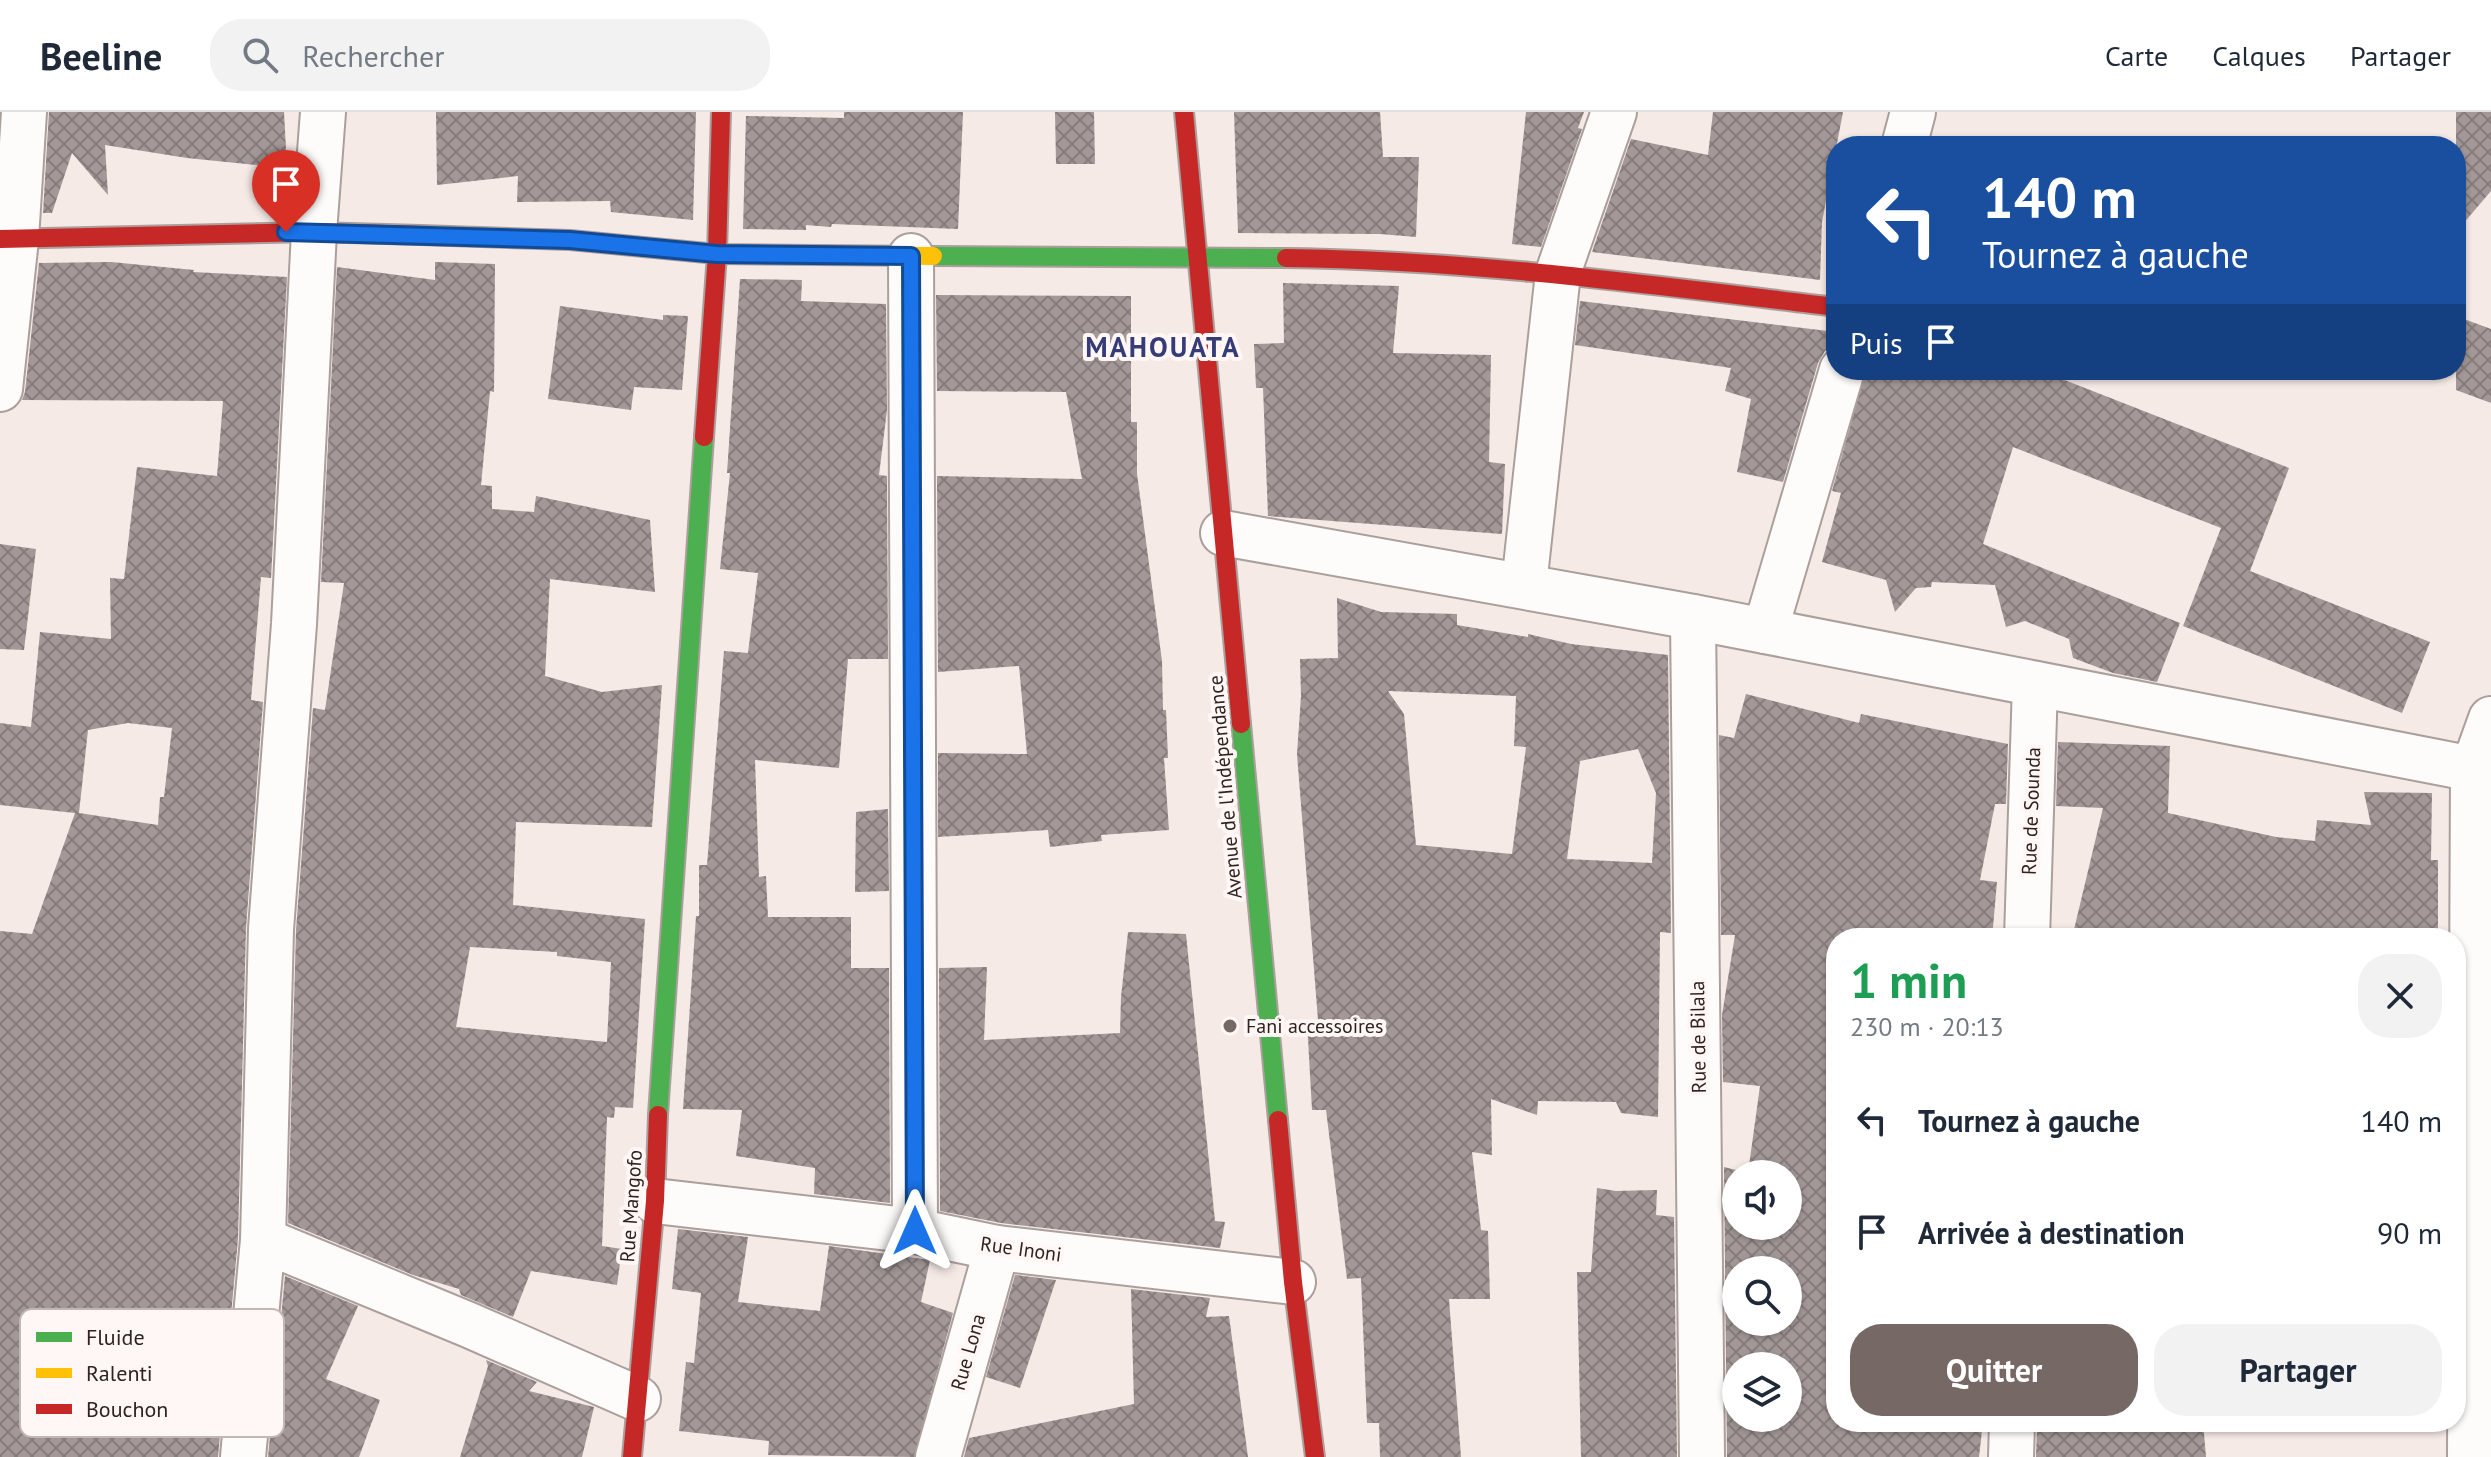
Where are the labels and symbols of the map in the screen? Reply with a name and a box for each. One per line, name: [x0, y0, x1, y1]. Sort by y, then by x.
pin: [252, 150, 320, 232]
district label: MAHOUATA: [1085, 328, 1241, 365]
street label: Avenue de l'Indépendance: [1202, 674, 1248, 900]
street label: Rue de Sounda: [2016, 747, 2046, 875]
street label: Rue de Bilala: [1684, 980, 1712, 1094]
place label: Fani accessoires: [1246, 1013, 1383, 1039]
marker: Fani accessoires: [1221, 1017, 1239, 1035]
street label: Rue Mangofo: [614, 1149, 648, 1263]
position arrow: [873, 1189, 957, 1273]
street label: Rue Inoni: [979, 1230, 1063, 1268]
legend: [20, 1309, 284, 1437]
street label: Rue Lona: [945, 1311, 991, 1393]
text: Fluide: [86, 1323, 145, 1351]
text: Ralenti: [86, 1359, 153, 1387]
text: Bouchon: [86, 1395, 168, 1423]

